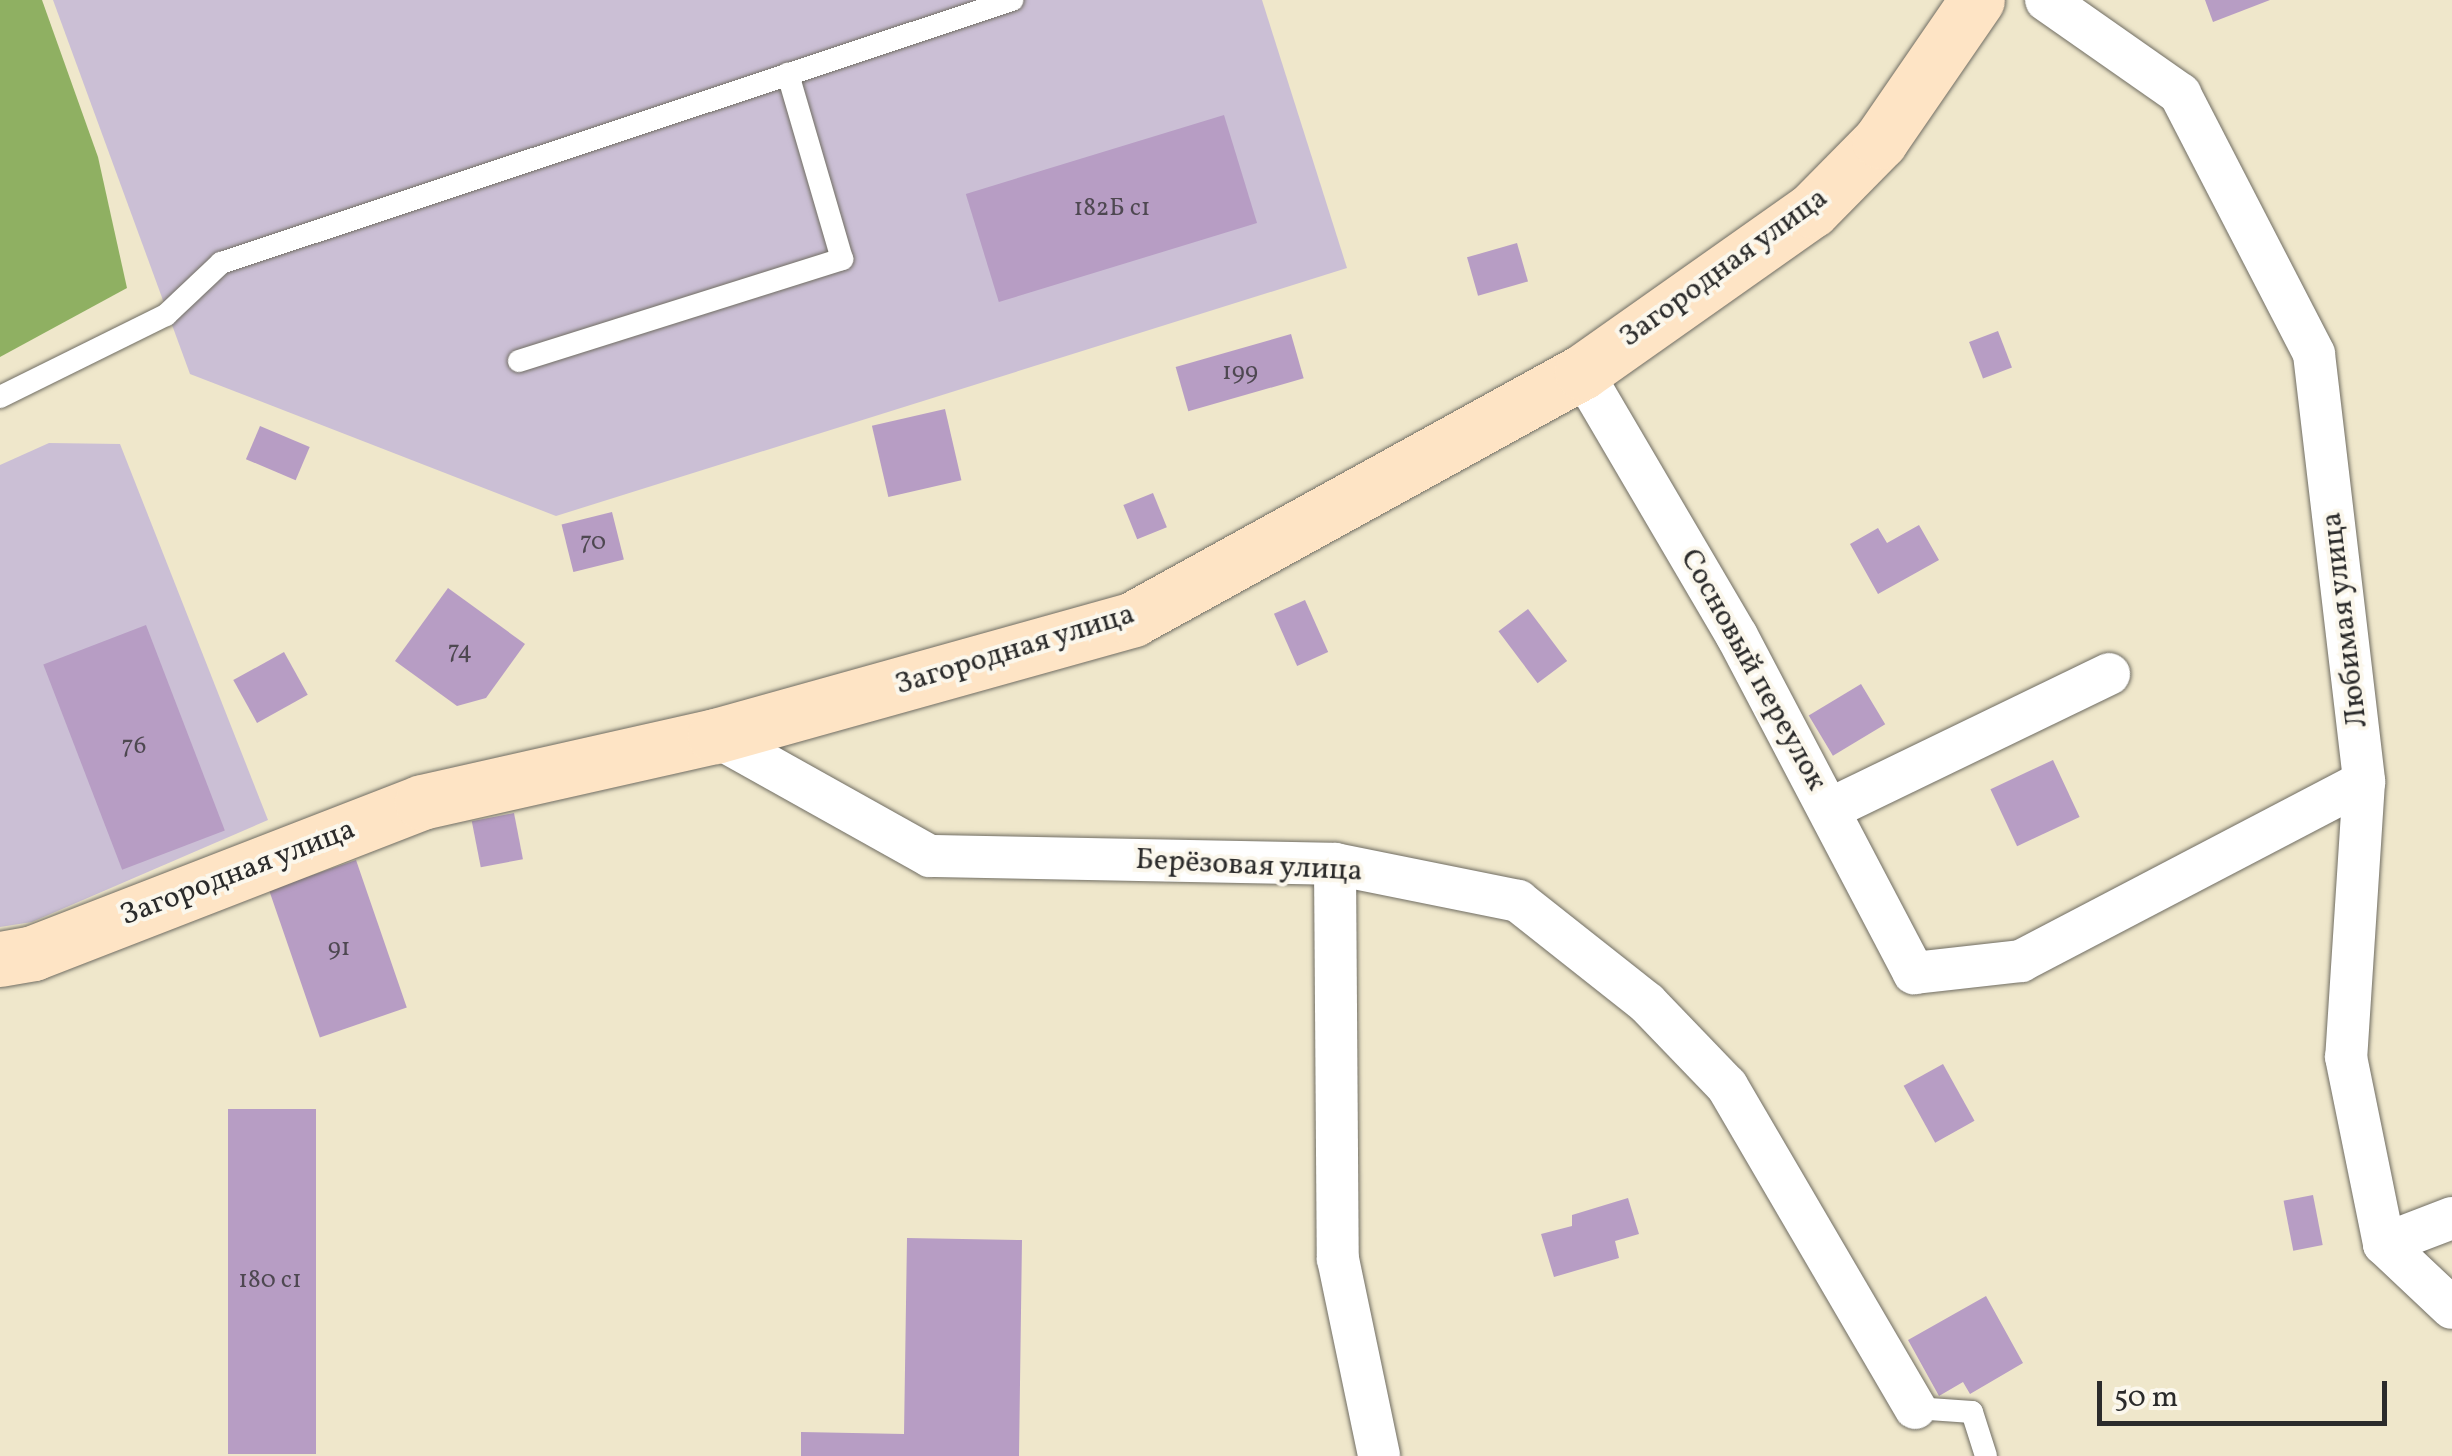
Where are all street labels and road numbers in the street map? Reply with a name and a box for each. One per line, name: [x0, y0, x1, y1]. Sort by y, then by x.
street label: Загородная улица: [1613, 180, 1835, 356]
street label: Любимая улица: [2314, 510, 2376, 730]
street label: Сосновый переулок: [1672, 543, 1834, 797]
street label: Загородная улица: [891, 596, 1139, 704]
street label: Загородная улица: [115, 812, 361, 934]
street label: Берёзовая улица: [1134, 842, 1364, 890]

